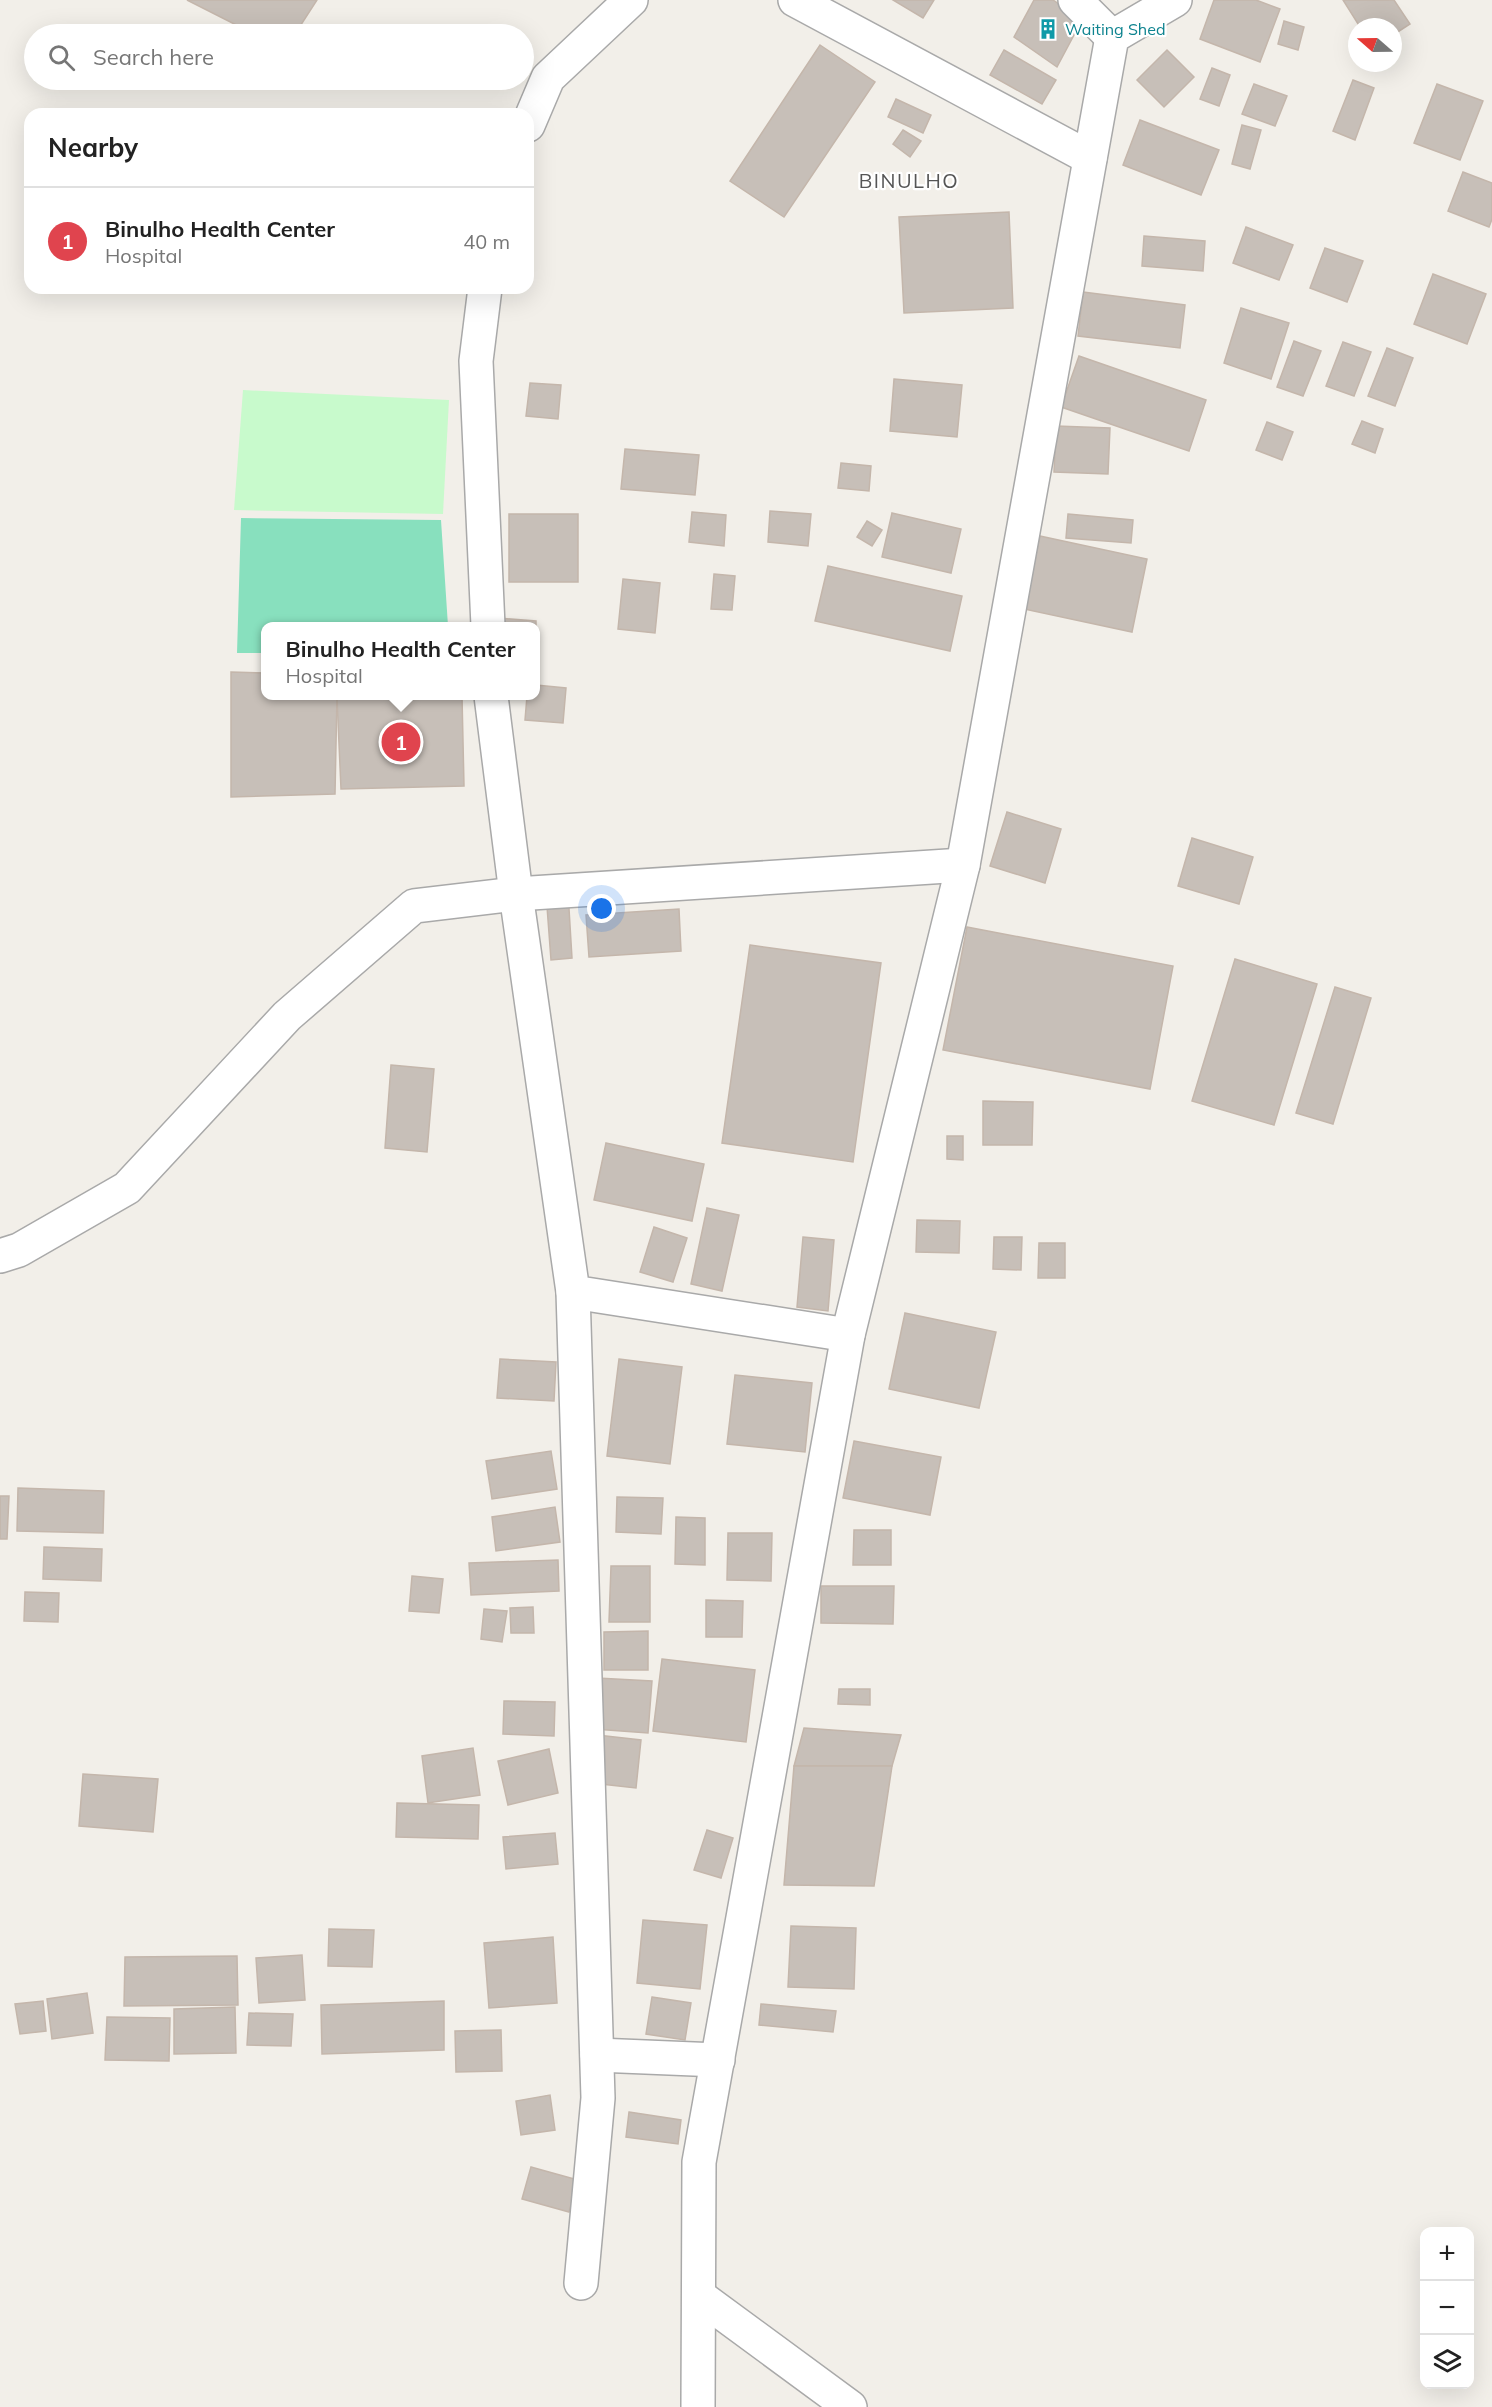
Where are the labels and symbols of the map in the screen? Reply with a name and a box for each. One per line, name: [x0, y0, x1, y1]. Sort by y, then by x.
building icon: Waiting Shed: [1036, 17, 1060, 41]
north arrow: [1348, 18, 1402, 72]
place label: Waiting Shed: [1065, 19, 1166, 39]
district label: BINULHO: [859, 168, 959, 193]
pin: 1: [382, 720, 420, 764]
your location: [587, 894, 616, 923]

